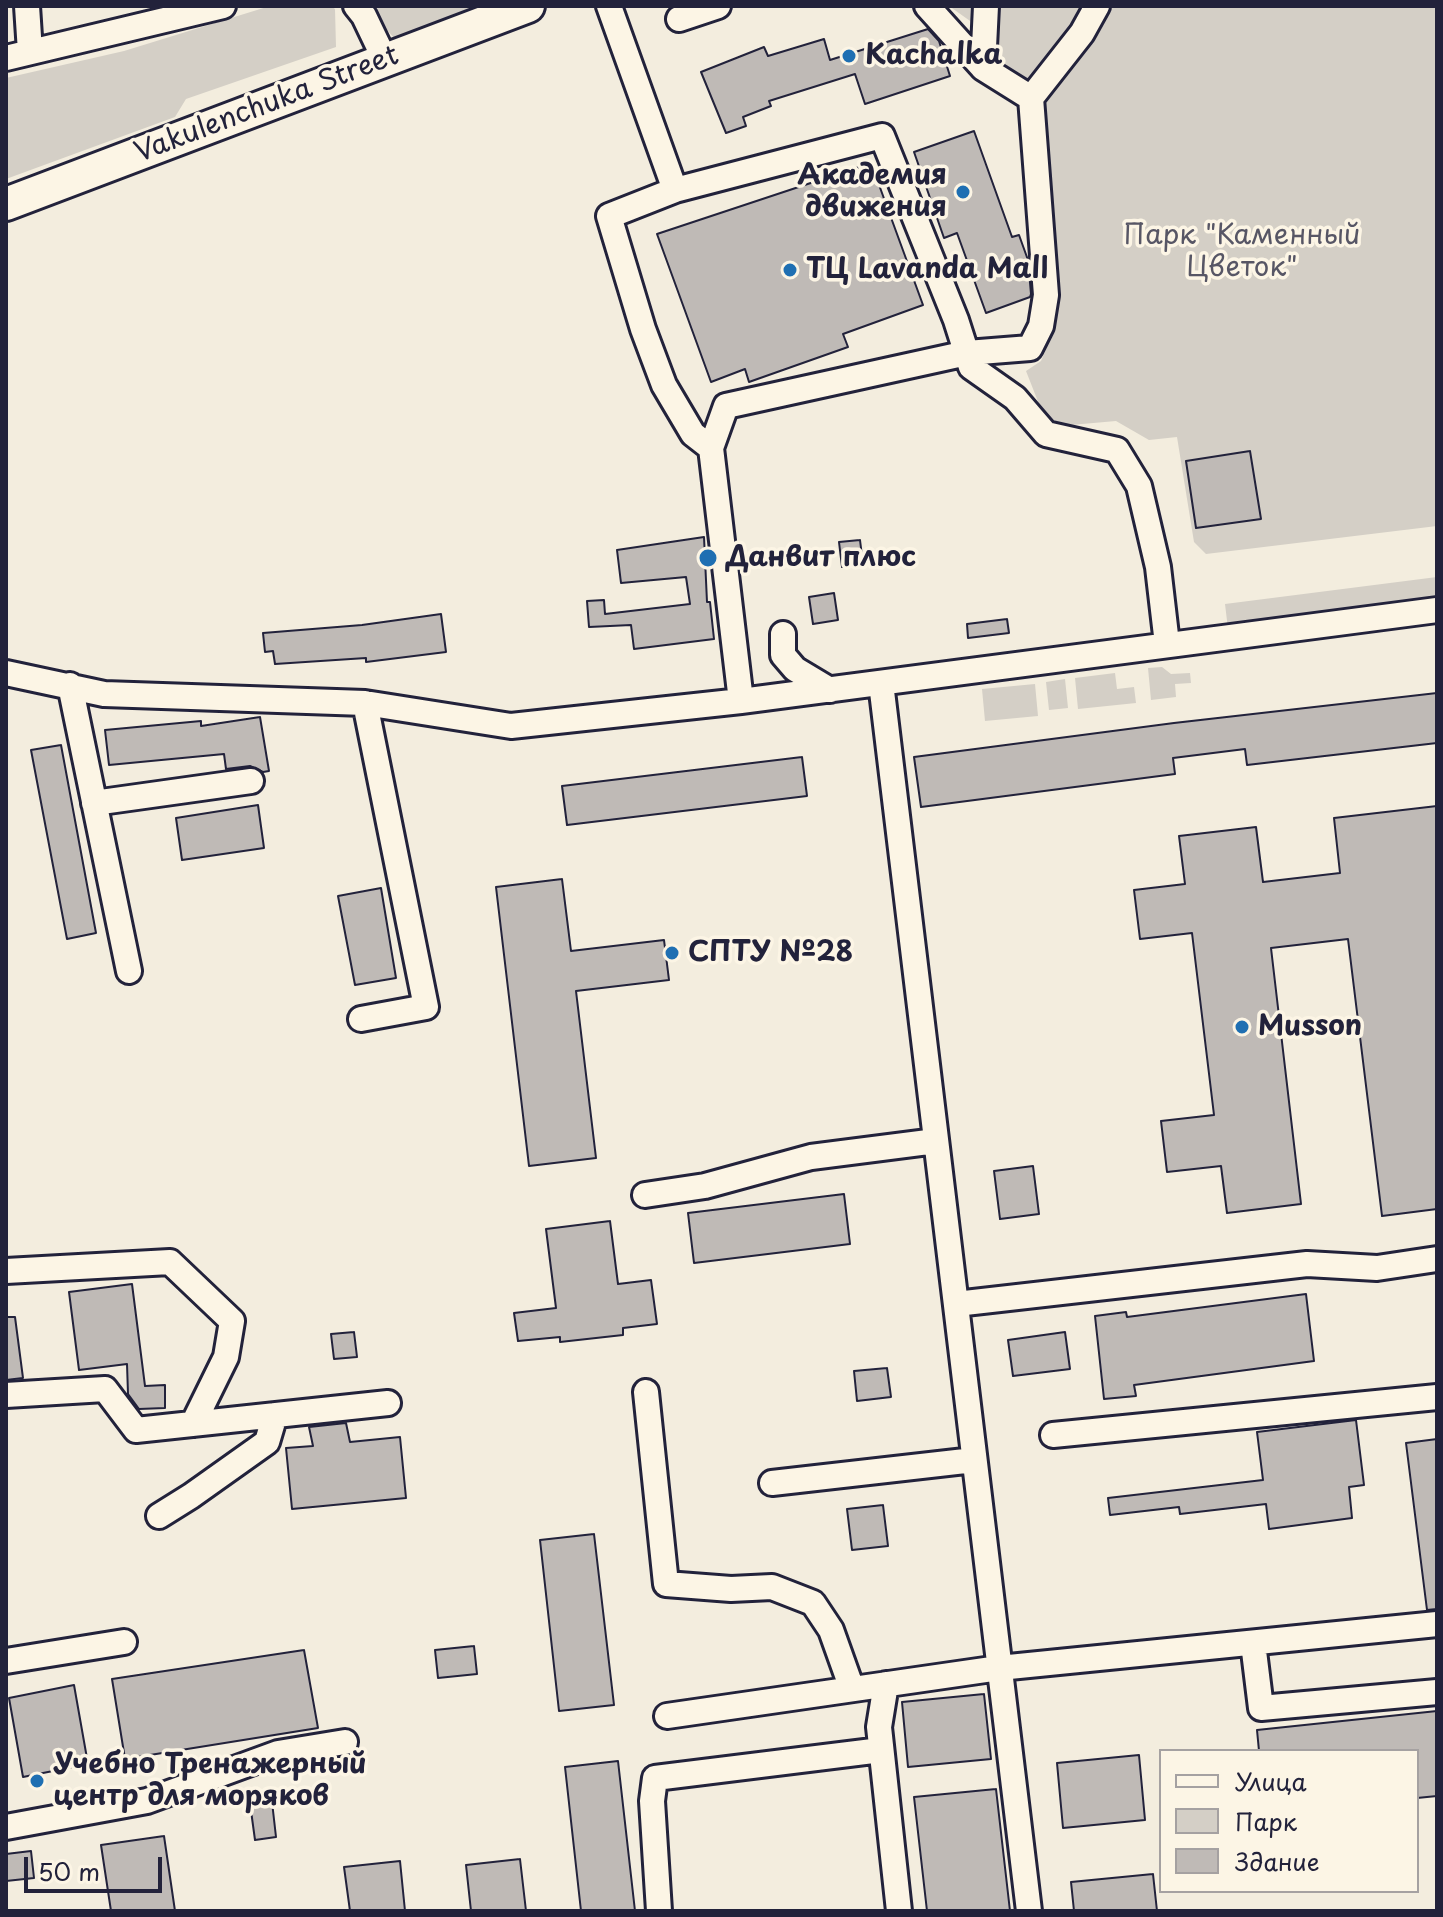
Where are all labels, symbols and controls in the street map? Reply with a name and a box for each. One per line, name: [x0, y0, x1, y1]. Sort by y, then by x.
street label: Vakulenchuka Street: [130, 39, 404, 171]
place label: Kachalka: [865, 39, 1002, 73]
marker: Kachalka: [840, 47, 858, 65]
place label: Академия движения: [798, 159, 947, 225]
marker: Академия движения: [954, 183, 972, 201]
park label: Парк "Каменный Цветок": [1124, 219, 1360, 285]
place label: ТЦ Lavanda Mall: [806, 253, 1048, 287]
marker: ТЦ Lavanda Mall: [781, 261, 799, 279]
place label: Данвит плюс: [726, 541, 916, 575]
marker: Данвит плюс: [697, 547, 719, 569]
place label: СПТУ №28: [688, 936, 853, 970]
marker: СПТУ №28: [663, 944, 681, 962]
place label: Musson: [1258, 1010, 1362, 1044]
marker: Musson: [1233, 1018, 1251, 1036]
place label: Учебно Тренажерный центр для моряков: [53, 1748, 367, 1814]
legend: [1159, 1749, 1419, 1893]
text: Улица: [1235, 1763, 1307, 1799]
marker: Учебно Тренажерный центр для моряков: [28, 1772, 46, 1790]
text: Парк: [1235, 1803, 1297, 1839]
scale bar: [28, 1841, 166, 1891]
text: Здание: [1235, 1843, 1320, 1879]
text: 50 m: [38, 1853, 100, 1889]

